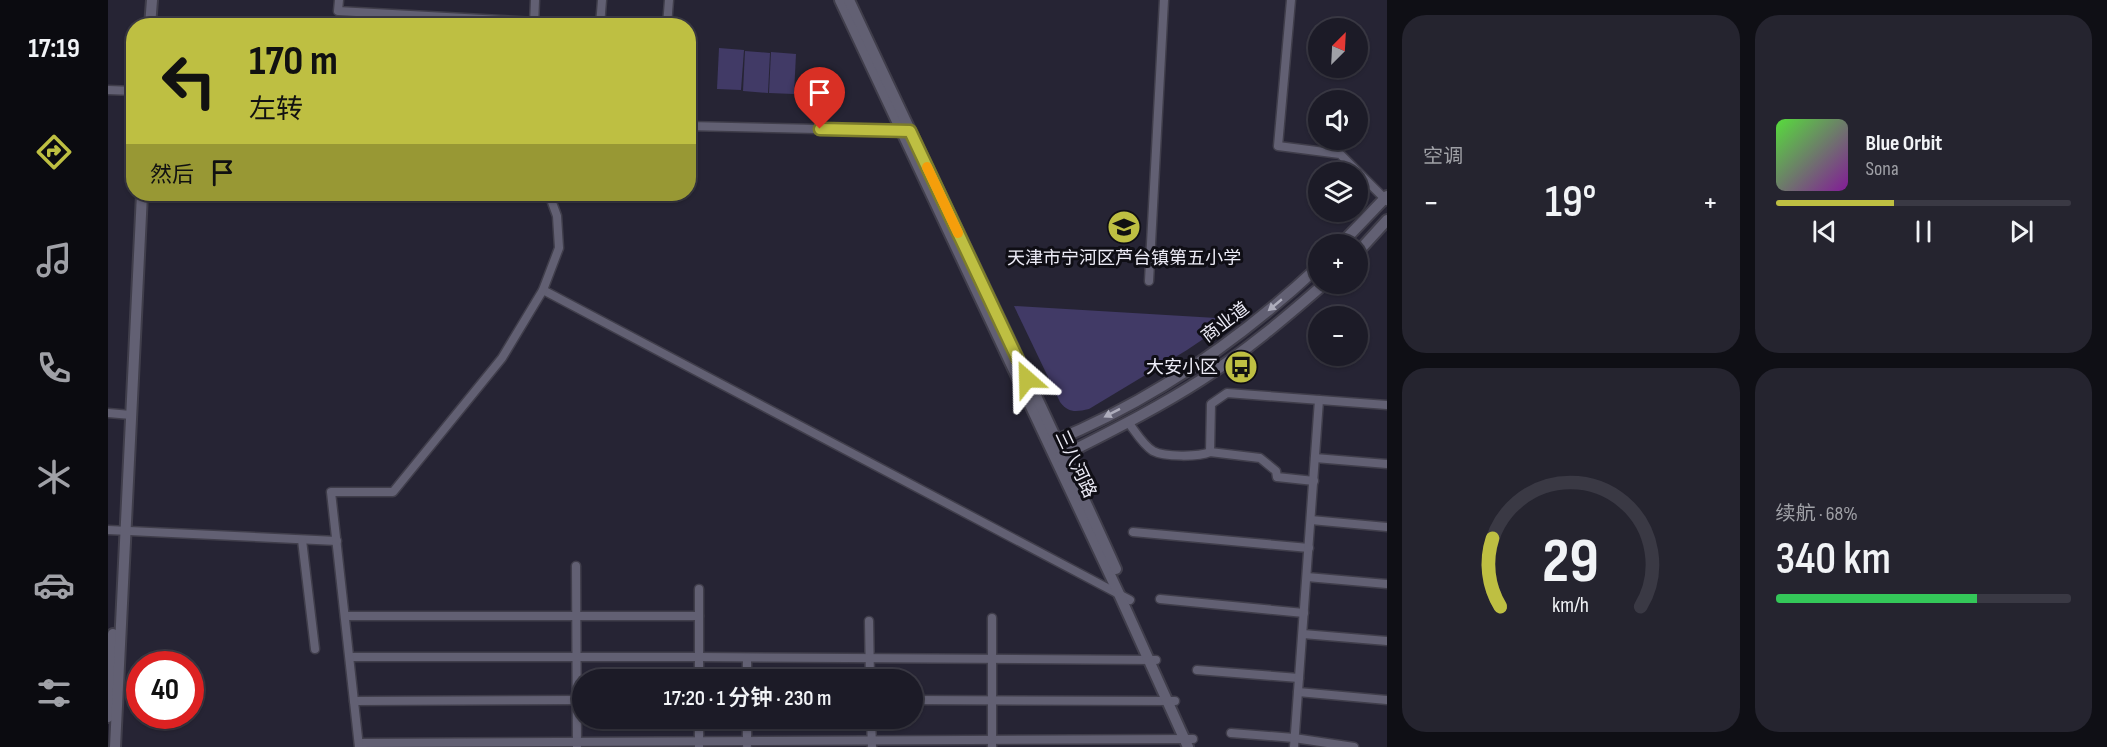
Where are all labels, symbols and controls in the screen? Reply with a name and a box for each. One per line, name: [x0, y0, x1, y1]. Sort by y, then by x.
north arrow: [1308, 18, 1368, 78]
map controls: [1308, 18, 1368, 366]
text: 17:19: [28, 33, 80, 65]
text: 170 m: [249, 36, 338, 87]
icon: left: [150, 42, 228, 120]
pin: [794, 67, 845, 129]
icon: arrive: [803, 76, 836, 109]
button: sound: [1308, 90, 1368, 150]
text: 左转: [249, 94, 303, 126]
text: Blue Orbit: [1866, 130, 1942, 157]
icon: directions: [33, 131, 75, 173]
text: 空调: [1423, 145, 1463, 169]
icon: arrive: [206, 156, 239, 189]
text: Sona: [1866, 157, 1899, 181]
text: 然后: [150, 162, 194, 189]
button: layers: [1308, 162, 1368, 222]
text: 19°: [1545, 175, 1596, 230]
text: −: [1423, 183, 1439, 223]
text: +: [1702, 183, 1718, 223]
school or university icon: 天津市宁河区芦台镇第五小学: [1106, 209, 1142, 245]
icon: previous: [1808, 215, 1841, 248]
icon: pause: [1907, 215, 1940, 248]
icon: next: [2005, 215, 2038, 248]
button: +: [1308, 234, 1368, 294]
icon: music: [33, 239, 75, 281]
place label: 天津市宁河区芦台镇第五小学: [1007, 248, 1241, 269]
street label: 商业道: [1197, 298, 1253, 347]
one-way arrow: [1267, 299, 1282, 311]
button: −: [1308, 306, 1368, 366]
icon: phone: [33, 347, 75, 389]
position arrow: [995, 347, 1059, 411]
bus stop icon: 大安小区: [1223, 349, 1259, 385]
place label: 大安小区: [1146, 357, 1218, 378]
one-way arrow: [1104, 408, 1121, 418]
street label: 三八河路: [1051, 427, 1100, 501]
icon: climate: [33, 456, 75, 498]
text: 续航 · 68%: [1776, 502, 1858, 526]
text: 29: [1542, 525, 1599, 600]
text: 340 km: [1776, 532, 1891, 587]
icon: car: [33, 564, 75, 606]
text: km/h: [1552, 593, 1589, 618]
speed limit sign: 40: [126, 651, 204, 729]
icon: filters: [33, 672, 75, 714]
text: 17:20 · 1 分钟 · 230 m: [664, 685, 831, 712]

